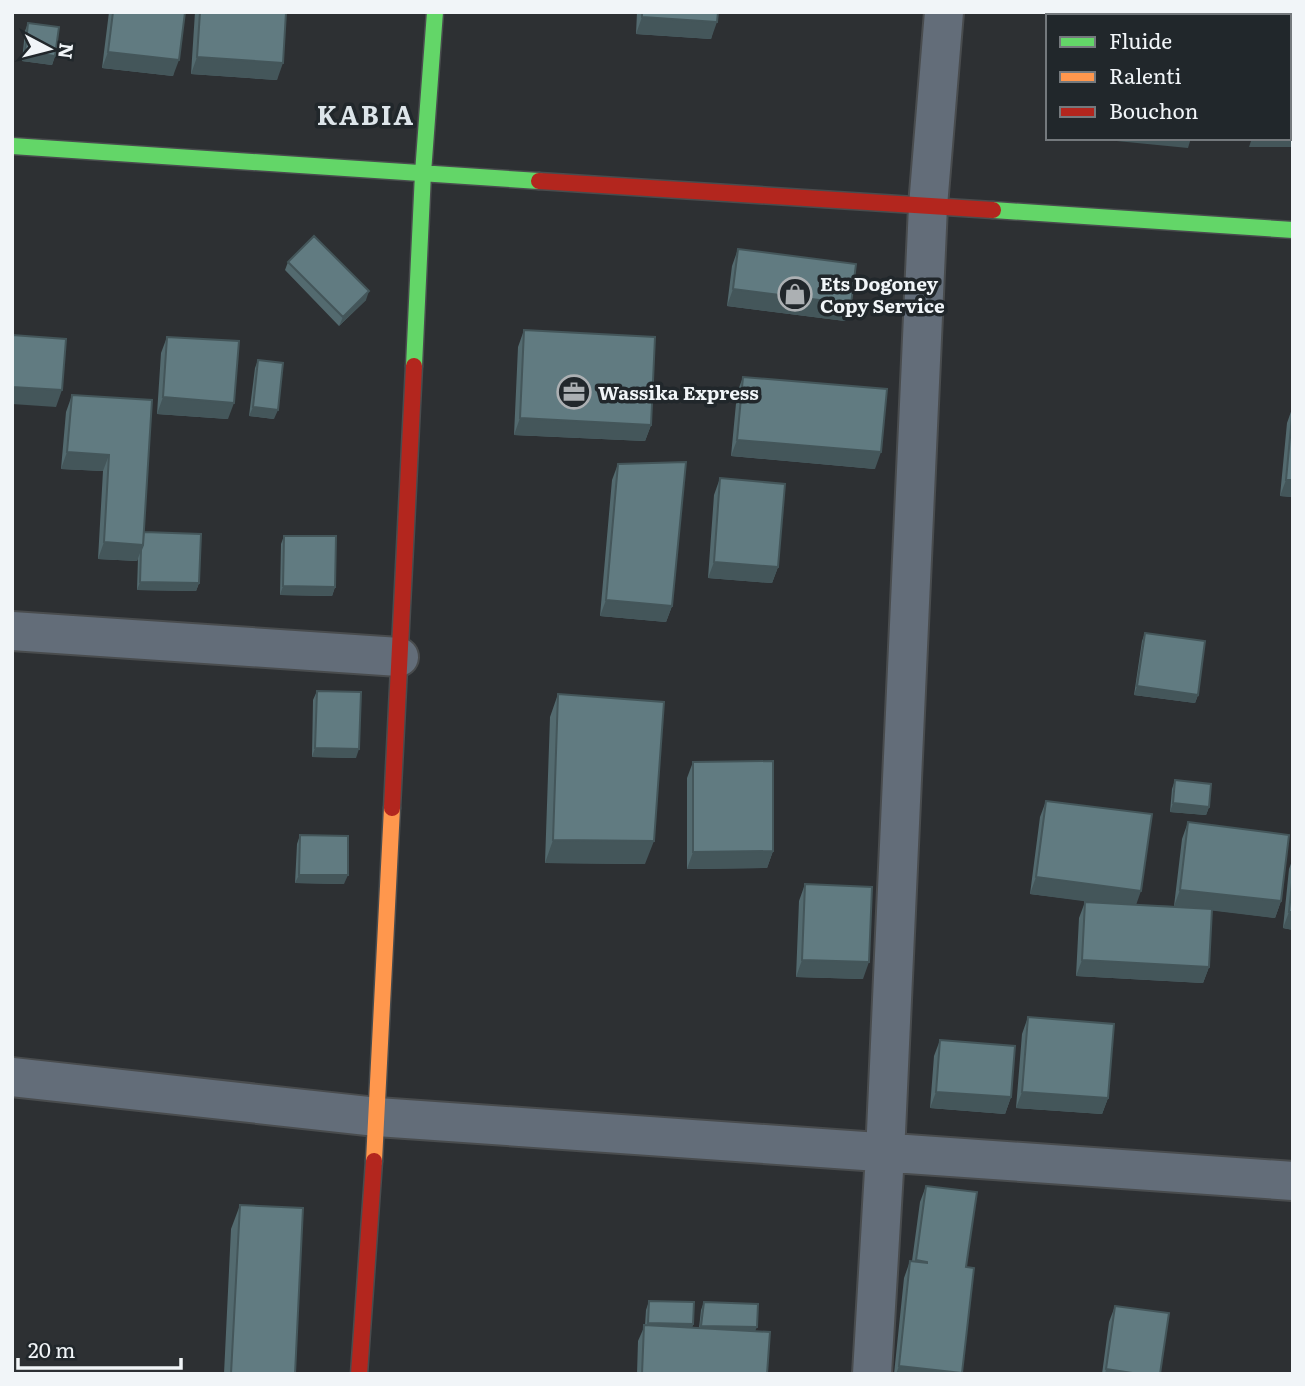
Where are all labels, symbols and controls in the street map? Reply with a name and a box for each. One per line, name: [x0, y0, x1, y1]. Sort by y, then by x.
north arrow: [14, 14, 84, 84]
legend: [1046, 14, 1291, 140]
text: Fluide: [1109, 24, 1172, 55]
text: N: [52, 42, 82, 61]
text: Ralenti: [1109, 59, 1182, 90]
district label: KABIA: [317, 94, 415, 133]
text: Bouchon: [1109, 94, 1199, 125]
place label: Ets Dogoney Copy Service: [820, 269, 945, 319]
shop icon: Ets Dogoney Copy Service: [776, 275, 814, 313]
office icon: Wassika Express: [555, 373, 593, 411]
place label: Wassika Express: [598, 378, 759, 406]
scale bar: [18, 1326, 180, 1370]
text: 20 m: [28, 1333, 75, 1364]

